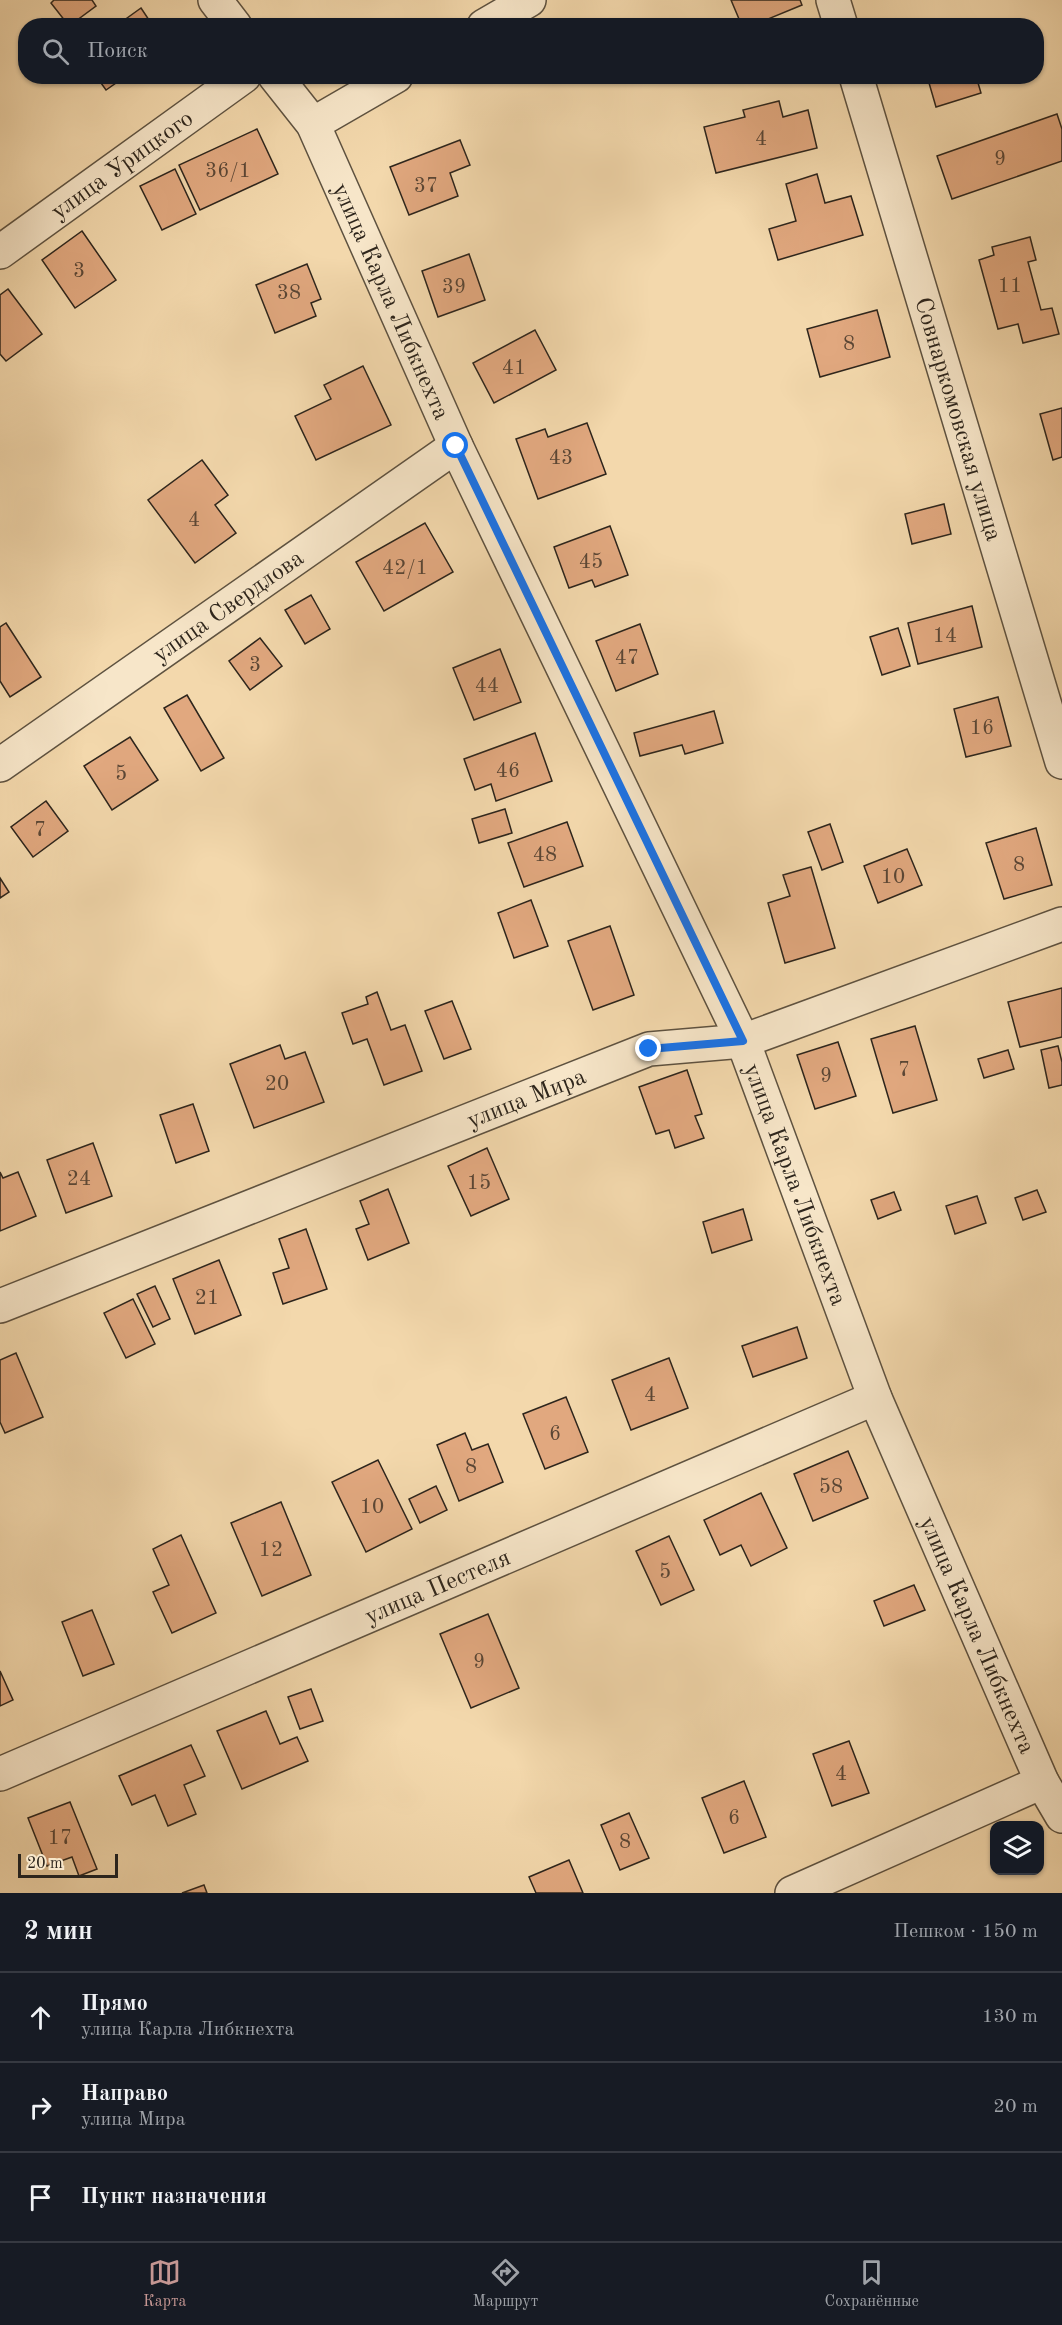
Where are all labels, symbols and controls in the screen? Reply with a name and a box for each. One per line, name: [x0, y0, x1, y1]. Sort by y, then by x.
search box: [18, 18, 1044, 84]
icon: search: [39, 35, 72, 68]
text: Поиск: [87, 40, 148, 62]
street label: улица Урицкого: [48, 107, 198, 225]
house number: 4: [755, 129, 767, 150]
house number: 9: [994, 149, 1006, 170]
house number: 36/1: [205, 161, 251, 182]
house number: 37: [414, 176, 438, 197]
street label: улица Карла Либкнехта: [327, 180, 453, 424]
house number: 3: [73, 261, 85, 282]
house number: 11: [998, 276, 1022, 297]
house number: 39: [442, 277, 466, 298]
house number: 38: [277, 283, 301, 304]
street label: Совнаркомовская улица: [909, 295, 1005, 544]
house number: 8: [843, 334, 855, 355]
house number: 41: [502, 358, 526, 379]
route start: [442, 432, 468, 458]
house number: 43: [549, 448, 573, 469]
house number: 4: [188, 510, 200, 531]
street label: улица Свердлова: [149, 546, 309, 668]
house number: 45: [579, 552, 603, 573]
house number: 42/1: [382, 558, 428, 579]
house number: 14: [933, 626, 957, 647]
house number: 47: [615, 648, 639, 669]
house number: 3: [249, 655, 261, 676]
house number: 44: [475, 676, 499, 697]
house number: 16: [970, 718, 994, 739]
house number: 46: [496, 761, 520, 782]
house number: 5: [115, 764, 127, 785]
house number: 7: [34, 820, 46, 841]
house number: 48: [533, 845, 557, 866]
house number: 8: [1013, 855, 1025, 876]
house number: 10: [881, 867, 905, 888]
route end: [635, 1035, 661, 1061]
house number: 7: [898, 1060, 910, 1081]
street label: улица Карла Либкнехта: [738, 1061, 850, 1309]
street label: улица Мира: [464, 1065, 590, 1134]
house number: 9: [820, 1066, 832, 1087]
house number: 20: [265, 1074, 289, 1095]
house number: 24: [67, 1169, 91, 1190]
house number: 15: [467, 1173, 491, 1194]
house number: 21: [195, 1288, 219, 1309]
house number: 4: [644, 1385, 656, 1406]
house number: 6: [549, 1424, 561, 1445]
house number: 8: [465, 1457, 477, 1478]
house number: 58: [819, 1477, 843, 1498]
house number: 10: [360, 1497, 384, 1518]
street label: улица Карла Либкнехта: [914, 1513, 1038, 1758]
house number: 12: [259, 1540, 283, 1561]
street label: улица Пестеля: [362, 1546, 514, 1630]
house number: 5: [659, 1562, 671, 1583]
house number: 9: [473, 1652, 485, 1673]
house number: 4: [835, 1764, 847, 1785]
house number: 6: [728, 1808, 740, 1829]
map controls: [990, 1821, 1044, 1875]
button: layers: [990, 1821, 1044, 1875]
house number: 17: [48, 1828, 72, 1849]
house number: 8: [619, 1832, 631, 1853]
scale bar: [18, 1851, 118, 1878]
text: 20 m: [27, 1856, 63, 1872]
text: 2 мин: [24, 1919, 93, 1945]
text: Пешком · 150 m: [893, 1922, 1038, 1942]
text: Прямо: [81, 1993, 148, 2015]
icon: ahead: [24, 2001, 57, 2034]
text: 130 m: [982, 2007, 1038, 2027]
text: улица Карла Либкнехта: [81, 2020, 294, 2040]
text: Направо: [81, 2083, 168, 2105]
icon: right: [24, 2091, 57, 2124]
text: 20 m: [993, 2097, 1038, 2117]
text: улица Мира: [81, 2110, 186, 2130]
icon: arrive: [24, 2181, 57, 2214]
text: Пункт назначения: [81, 2186, 267, 2208]
tab: Карта: [143, 2256, 186, 2312]
tab: Маршрут: [473, 2256, 538, 2312]
tab: Сохранённые: [825, 2256, 919, 2312]

